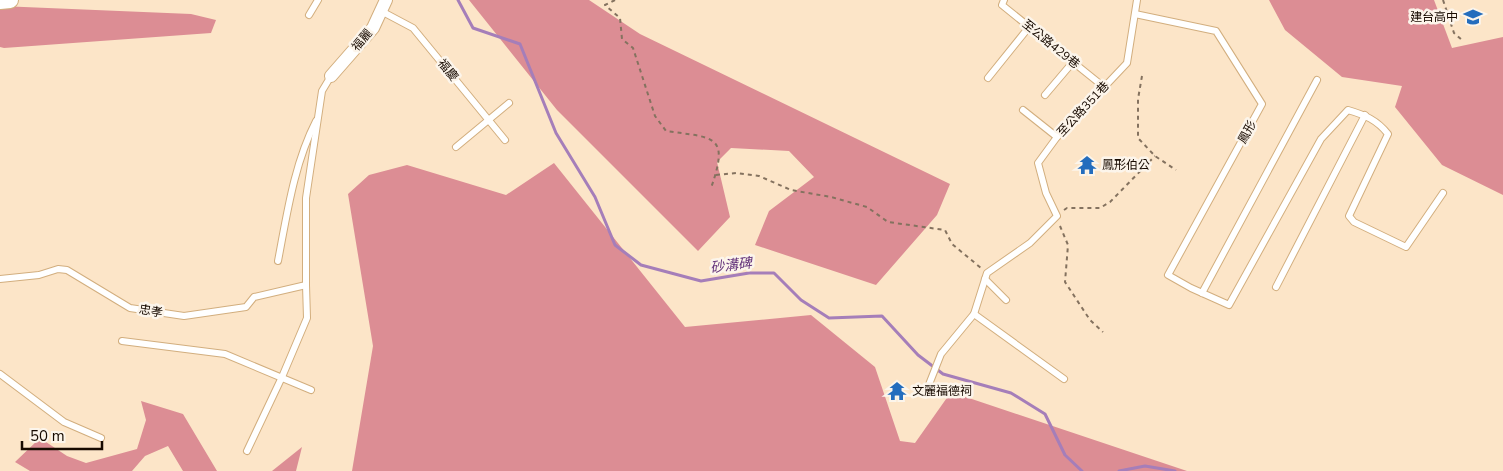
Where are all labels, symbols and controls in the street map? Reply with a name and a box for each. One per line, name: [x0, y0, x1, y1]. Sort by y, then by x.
school or university icon: 建台高中: [1462, 6, 1484, 28]
place label: 建台高中: [1410, 9, 1458, 25]
street label: 至公路429巷: [1019, 16, 1083, 72]
street label: 福麗: [348, 26, 376, 54]
street label: 福慶: [434, 56, 462, 84]
street label: 至公路351巷: [1053, 78, 1113, 140]
street label: 鳳形: [1234, 118, 1260, 146]
temple icon: 鳳形伯公: [1076, 154, 1098, 176]
place label: 鳳形伯公: [1102, 157, 1150, 173]
water label: 砂溝碑: [709, 253, 755, 277]
street label: 忠孝: [138, 301, 164, 321]
temple icon: 文麗福德祠: [886, 380, 908, 402]
place label: 文麗福德祠: [912, 383, 972, 399]
scale bar: [22, 418, 102, 450]
text: 50 m: [30, 426, 65, 446]

